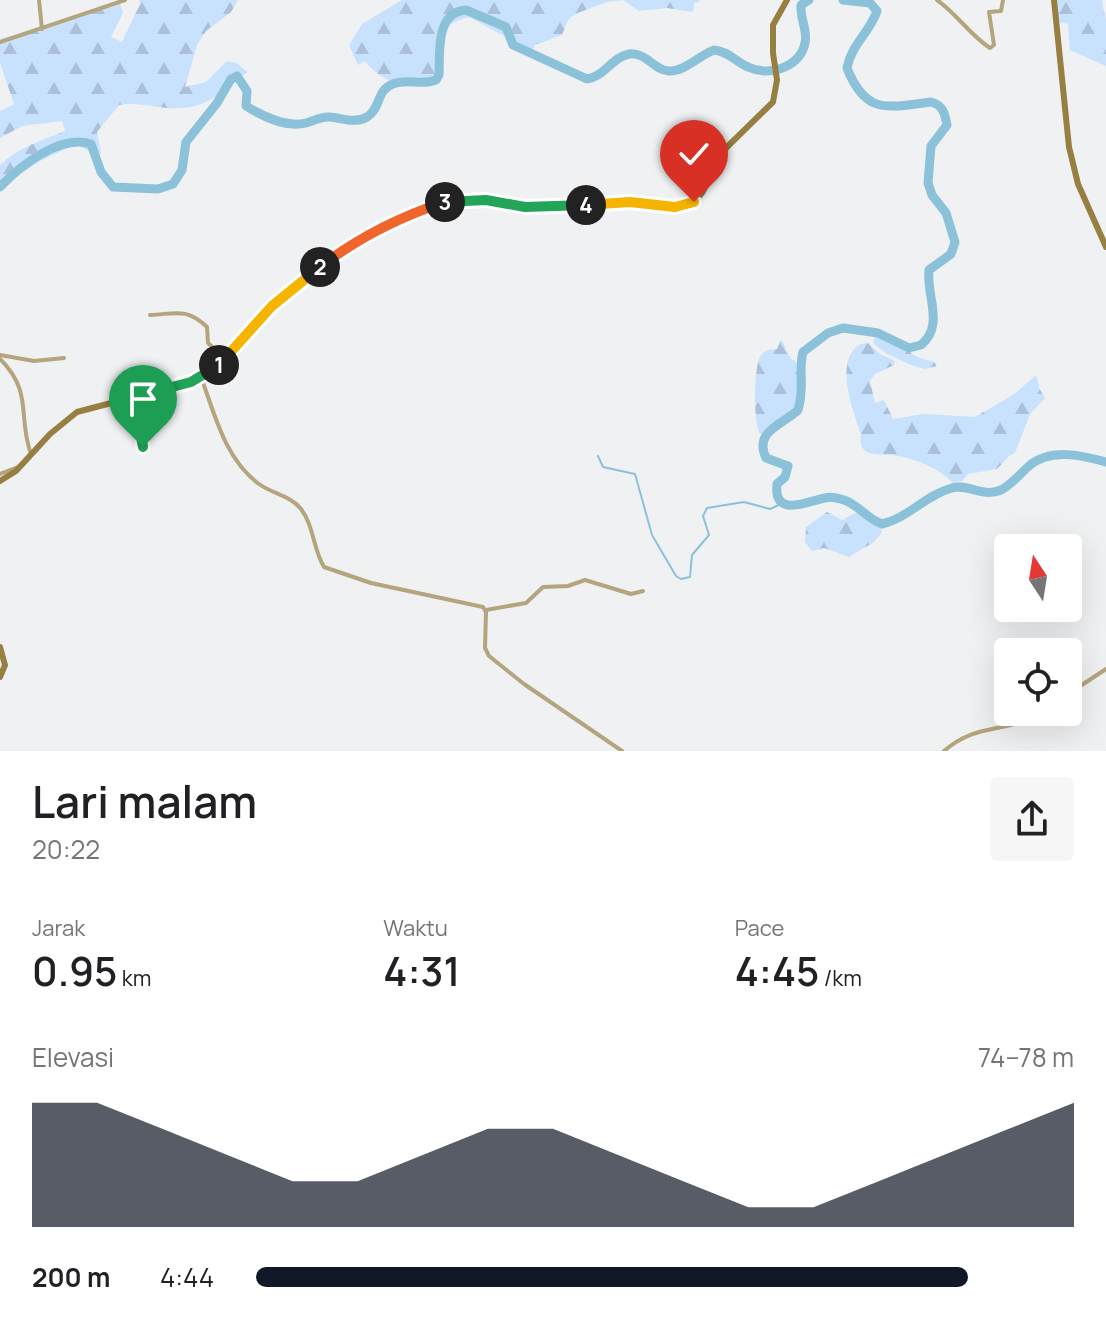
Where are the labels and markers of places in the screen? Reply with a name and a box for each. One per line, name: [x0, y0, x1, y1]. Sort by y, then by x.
pin: [660, 120, 728, 202]
pin: 3: [425, 182, 465, 222]
pin: 4: [566, 185, 606, 225]
pin: 2: [300, 247, 340, 287]
pin: 1: [199, 345, 239, 385]
pin: [109, 365, 177, 447]

